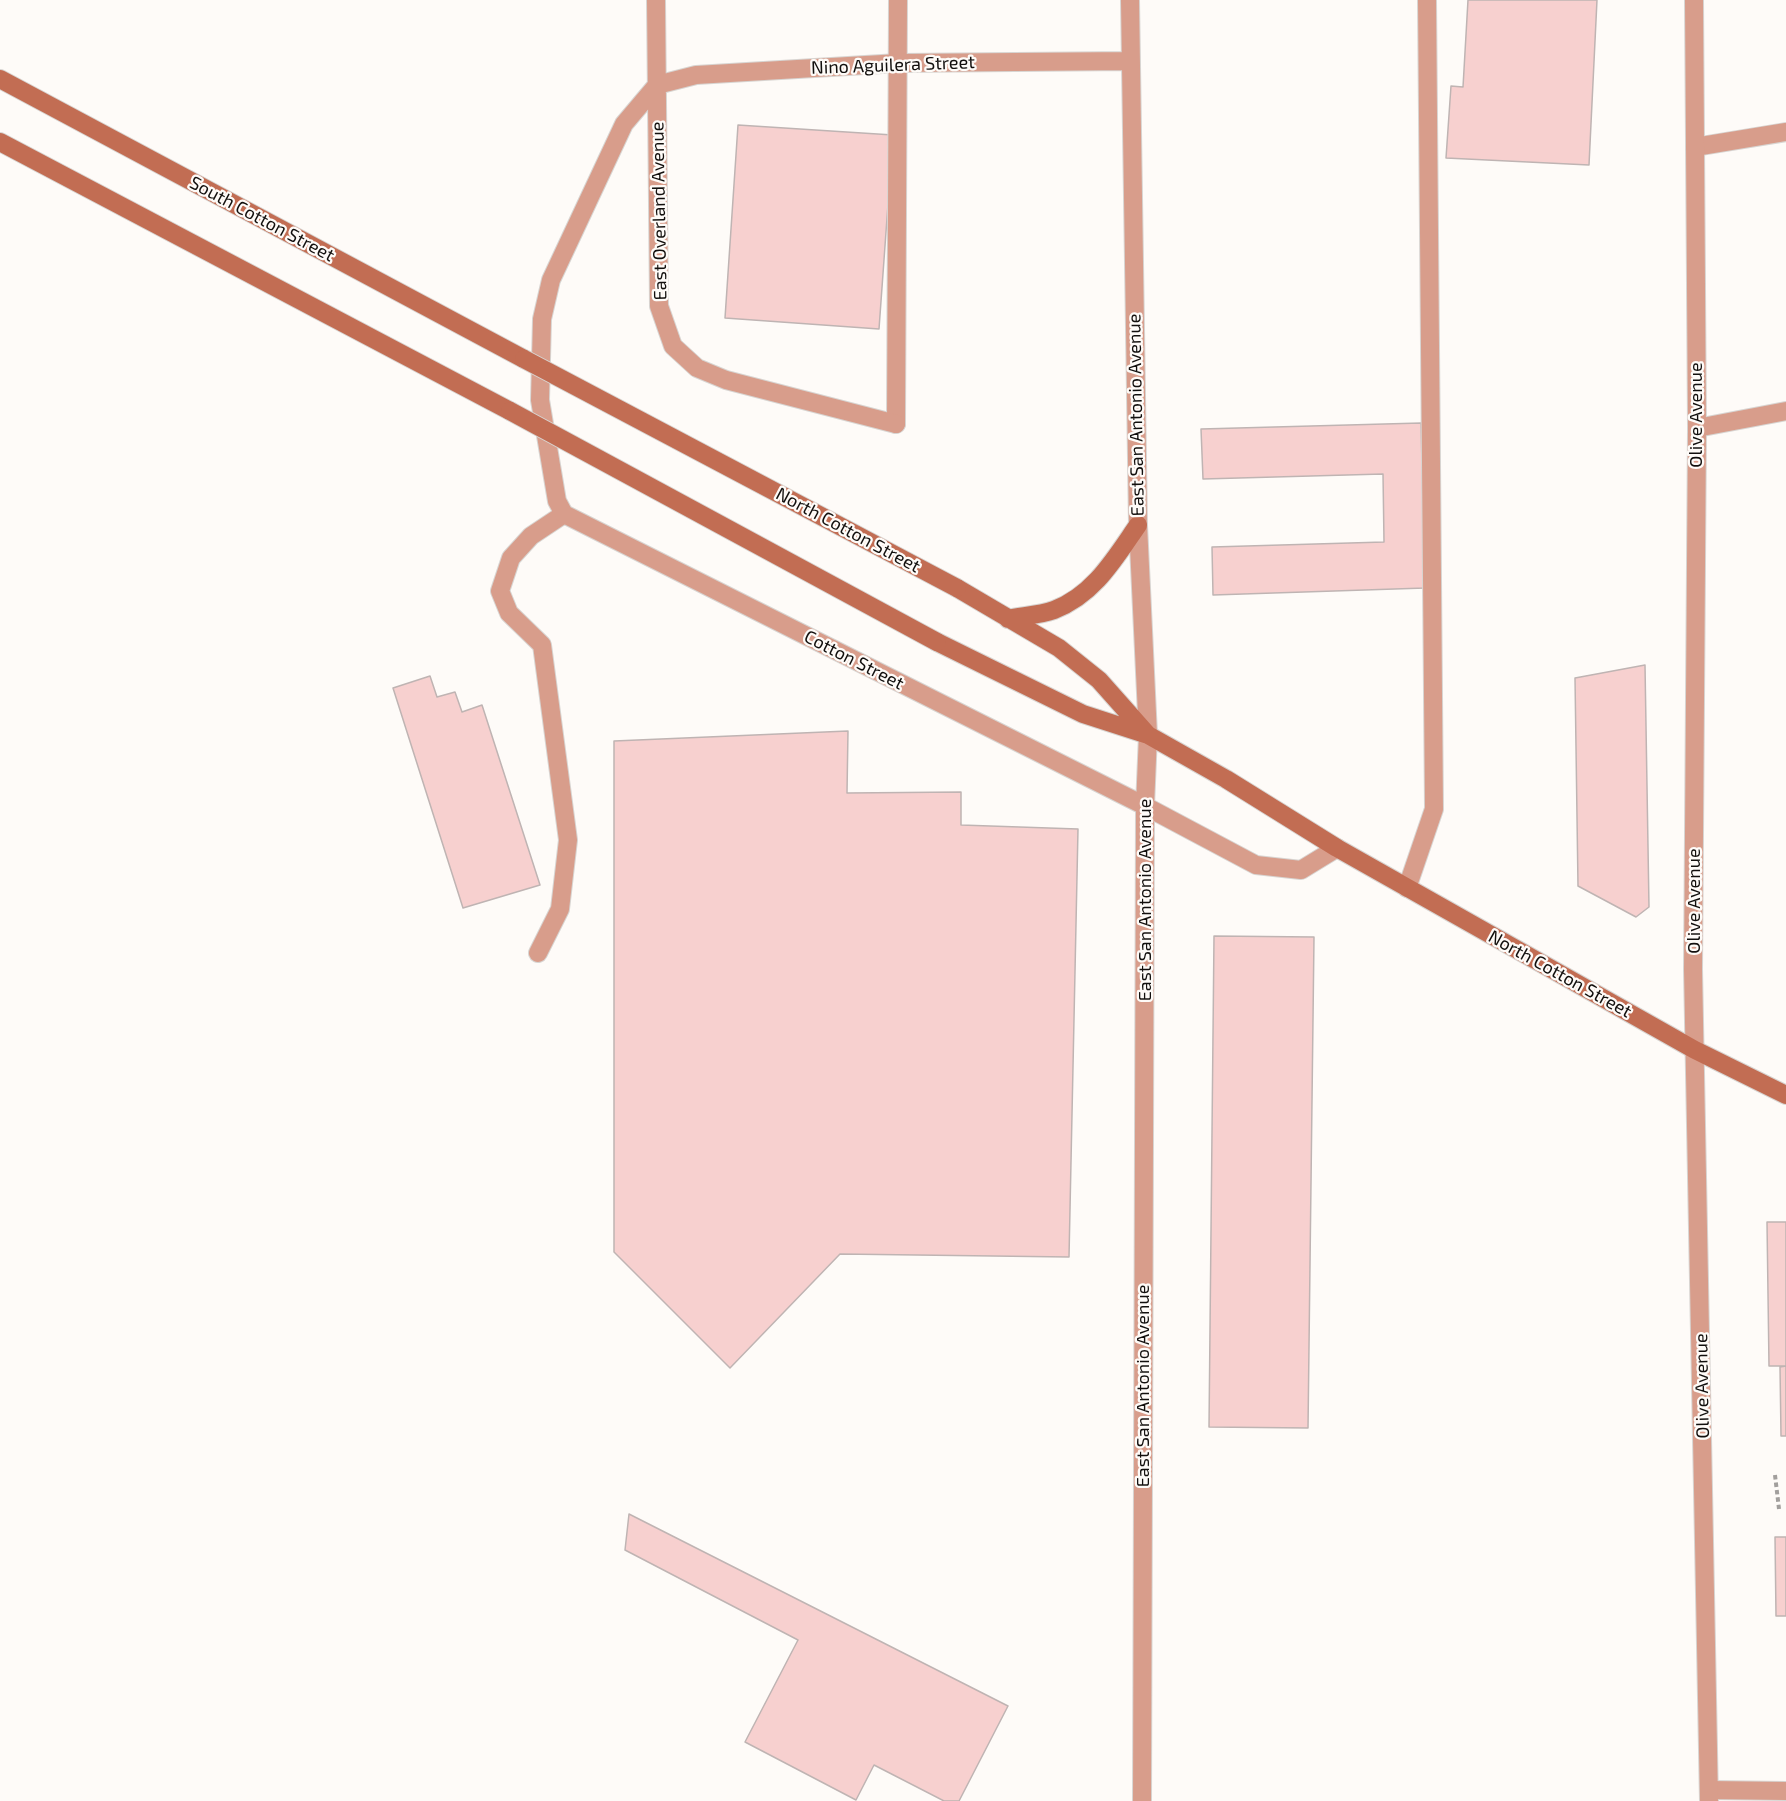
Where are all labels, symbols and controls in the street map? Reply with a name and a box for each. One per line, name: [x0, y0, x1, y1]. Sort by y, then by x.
street label: Nino Aguilera Street: [811, 51, 975, 79]
street label: East Overland Avenue: [647, 122, 671, 300]
street label: South Cotton Street: [186, 172, 338, 266]
street label: East San Antonio Avenue: [1123, 314, 1149, 516]
street label: Olive Avenue: [1685, 362, 1707, 468]
street label: North Cotton Street: [772, 483, 924, 577]
street label: Cotton Street: [801, 626, 907, 694]
street label: East San Antonio Avenue: [1134, 799, 1156, 1001]
street label: Olive Avenue: [1683, 848, 1705, 954]
street label: North Cotton Street: [1485, 926, 1635, 1022]
street label: East San Antonio Avenue: [1132, 1285, 1154, 1487]
street label: Olive Avenue: [1690, 1333, 1714, 1439]

